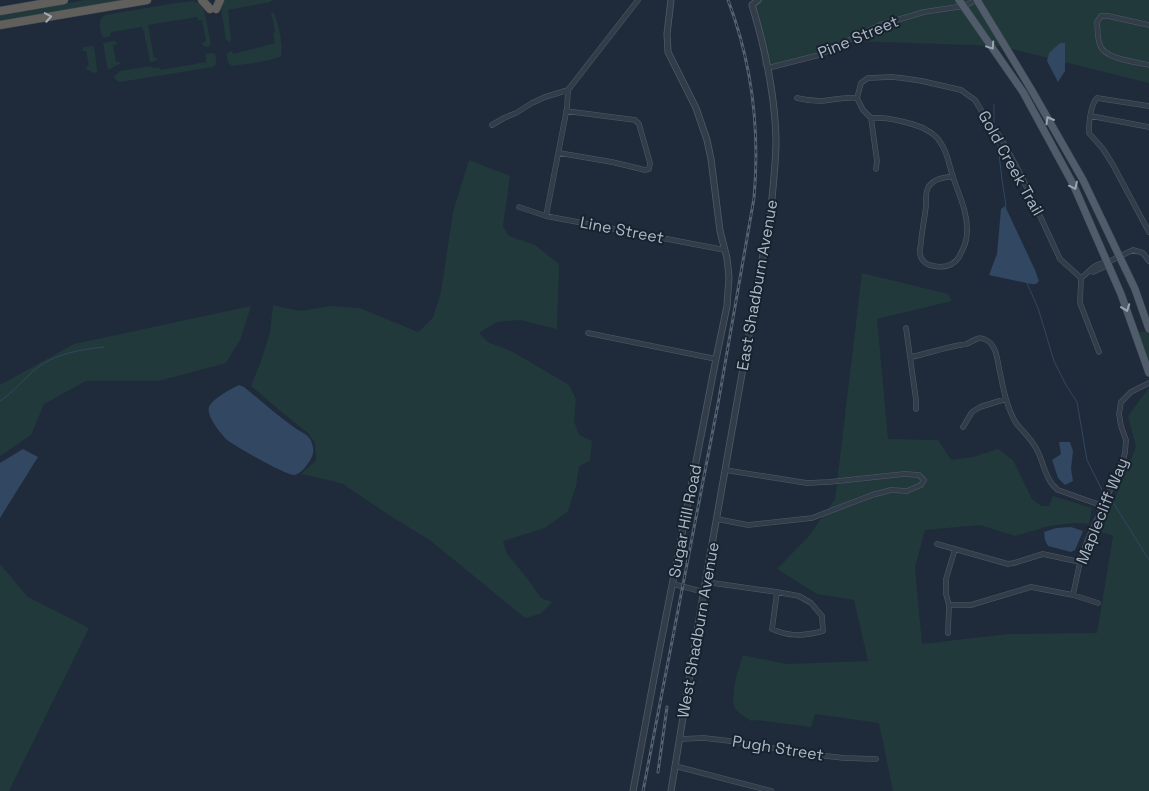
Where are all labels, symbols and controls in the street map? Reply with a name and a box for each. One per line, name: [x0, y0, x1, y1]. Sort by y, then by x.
street label: Pine Street: [814, 11, 902, 63]
one-way arrow: [44, 12, 52, 22]
one-way arrow: [985, 40, 994, 50]
street label: Gold Creek Trail: [973, 107, 1049, 219]
one-way arrow: [1045, 117, 1055, 126]
one-way arrow: [1067, 181, 1078, 190]
street label: East Shadburn Avenue: [732, 198, 782, 372]
street label: Line Street: [578, 212, 666, 248]
one-way arrow: [1120, 303, 1130, 312]
street label: Maplecliff Way: [1071, 455, 1133, 567]
street label: Sugar Hill Road: [664, 463, 706, 579]
street label: West Shadburn Avenue: [672, 540, 724, 720]
street label: Pugh Street: [731, 730, 825, 766]

